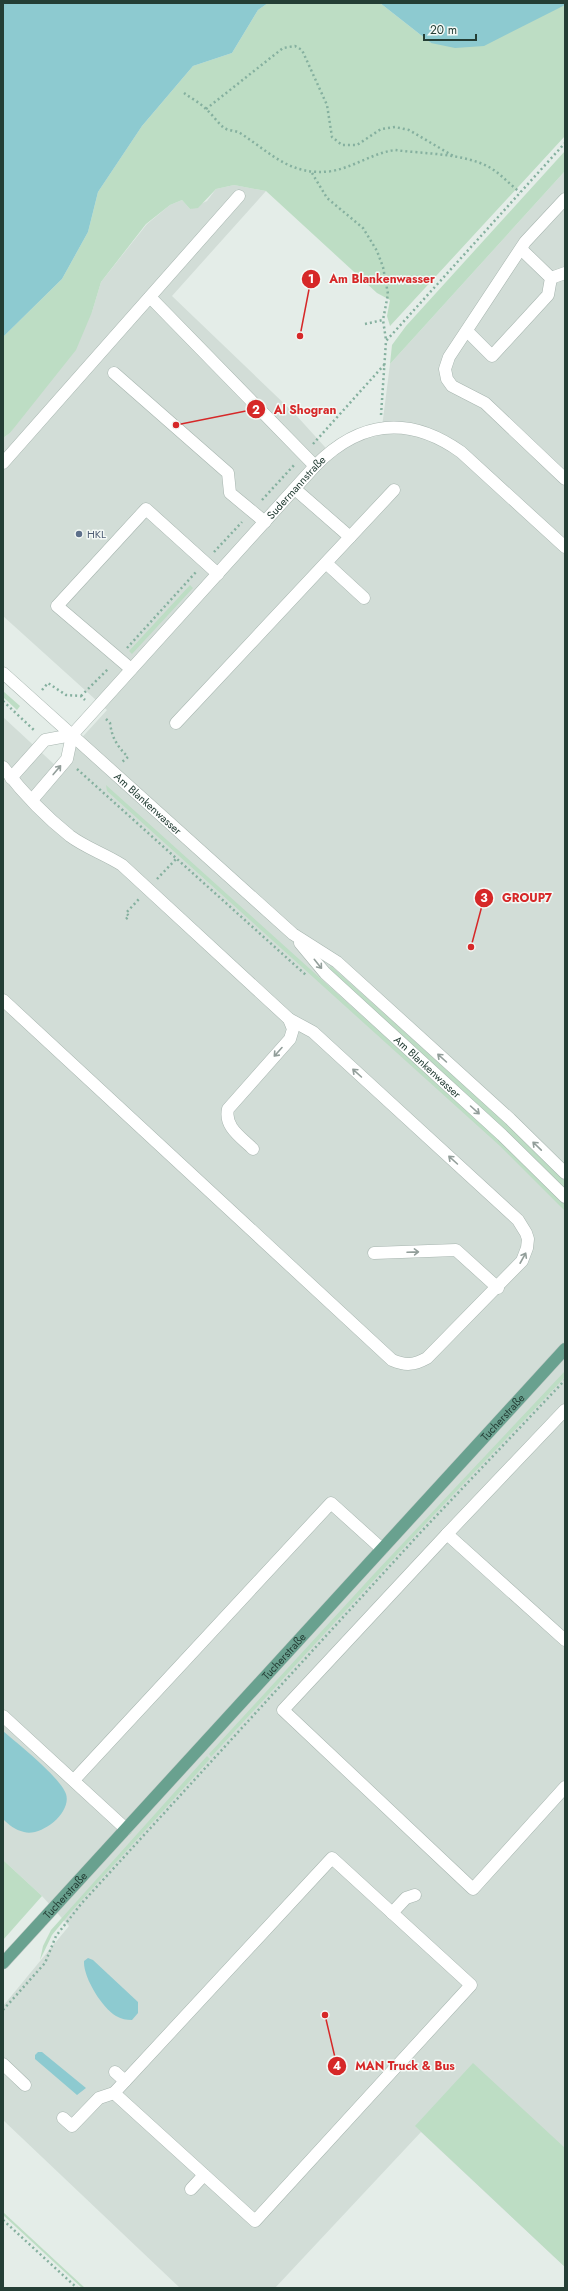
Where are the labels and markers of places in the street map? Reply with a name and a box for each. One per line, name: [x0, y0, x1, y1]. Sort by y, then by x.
callout: Am Blankenwasser: [301, 267, 443, 291]
callout: Al Shogran: [246, 397, 345, 421]
place label: HKL: [87, 526, 106, 542]
marker: HKL: [74, 529, 84, 539]
callout: GROUP7: [474, 886, 560, 910]
callout: MAN Truck & Bus: [327, 2054, 463, 2078]

